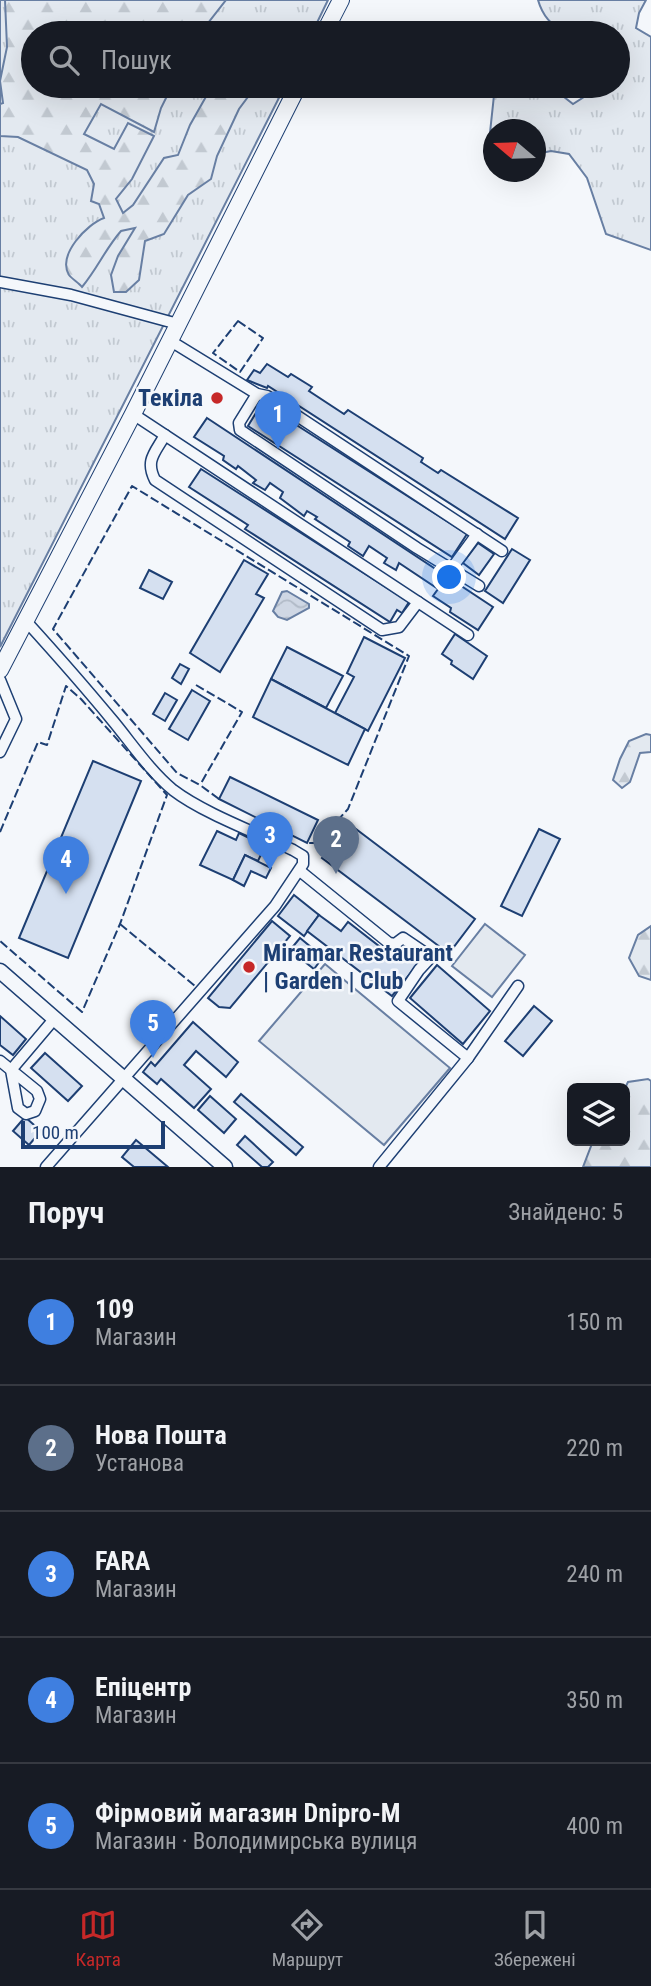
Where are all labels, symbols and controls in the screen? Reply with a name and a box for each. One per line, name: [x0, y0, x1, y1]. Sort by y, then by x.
search box: [21, 21, 630, 98]
icon: search: [45, 41, 83, 79]
text: Пошук: [101, 45, 172, 75]
north arrow: [483, 119, 546, 182]
place label: Текіла: [138, 384, 203, 412]
marker: Текіла: [209, 390, 225, 406]
pin: 1: [255, 391, 301, 449]
your location: [432, 560, 466, 594]
pin: 3: [247, 812, 293, 870]
pin: 2: [313, 816, 359, 874]
pin: 4: [43, 836, 89, 894]
place label: Miramar Restaurant | Garden | Club: [263, 939, 453, 995]
marker: Miramar Restaurant | Garden | Club: [241, 959, 257, 975]
pin: 5: [130, 1000, 176, 1058]
map controls: [567, 1083, 630, 1146]
button: layers: [567, 1083, 630, 1146]
scale bar: [21, 1118, 164, 1150]
text: 100 m: [32, 1121, 79, 1144]
text: Поруч: [28, 1195, 104, 1230]
text: Знайдено: 5: [508, 1199, 623, 1226]
text: 109: [95, 1294, 134, 1324]
text: 1: [45, 1309, 57, 1336]
text: 150 m: [566, 1309, 623, 1336]
text: Магазин: [95, 1324, 177, 1351]
text: Нова Пошта: [95, 1420, 227, 1450]
text: 2: [45, 1435, 57, 1462]
text: 220 m: [566, 1435, 623, 1462]
text: Установа: [95, 1450, 184, 1477]
text: FARA: [95, 1546, 150, 1576]
text: 3: [45, 1561, 57, 1588]
text: 240 m: [566, 1561, 623, 1588]
text: Магазин: [95, 1576, 177, 1603]
text: Епіцентр: [95, 1672, 191, 1702]
text: 4: [45, 1687, 57, 1714]
text: 350 m: [566, 1687, 623, 1714]
text: Магазин: [95, 1702, 177, 1729]
text: Фірмовий магазин Dnipro-M: [95, 1798, 401, 1828]
text: 5: [45, 1813, 57, 1840]
text: 400 m: [566, 1813, 623, 1840]
text: Магазин · Володимирська вулиця: [95, 1828, 417, 1855]
tab: Карта: [75, 1906, 121, 1971]
tab: Маршрут: [272, 1906, 343, 1971]
tab: Збережені: [494, 1906, 576, 1971]

